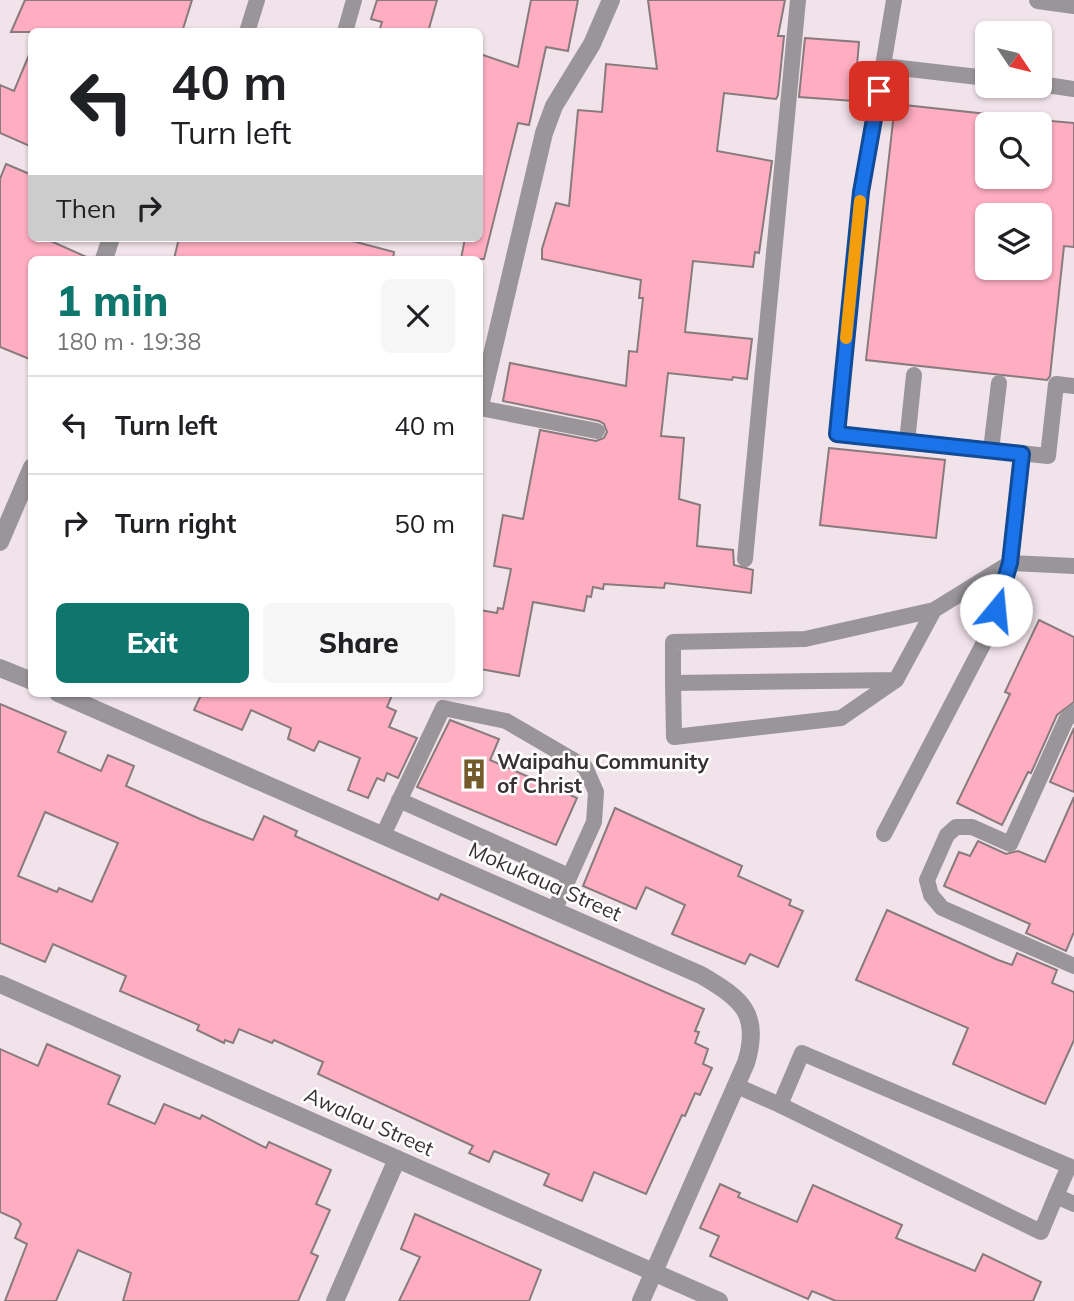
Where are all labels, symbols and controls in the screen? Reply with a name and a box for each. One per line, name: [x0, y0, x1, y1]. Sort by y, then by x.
north arrow: [975, 21, 1052, 98]
map controls: [975, 21, 1052, 280]
text: 40 m: [171, 51, 287, 112]
icon: left: [56, 56, 147, 147]
pin: [849, 61, 909, 121]
icon: arrive: [860, 72, 898, 110]
text: Turn left: [171, 112, 291, 152]
button: search: [975, 112, 1052, 189]
icon: right: [130, 189, 168, 227]
text: Then: [56, 192, 116, 225]
button: layers: [975, 203, 1052, 280]
text: 1 min: [56, 274, 169, 327]
button: close: [381, 279, 455, 353]
text: 180 m · 19:38: [56, 327, 201, 356]
icon: left: [56, 406, 94, 444]
text: Turn left: [115, 409, 217, 442]
text: 40 m: [394, 409, 455, 442]
icon: right: [56, 504, 94, 542]
text: Turn right: [115, 507, 236, 540]
text: 50 m: [394, 507, 455, 540]
position arrow: [959, 573, 1033, 647]
button: Exit: [56, 603, 249, 683]
button: Share: [263, 603, 455, 683]
place label: Waipahu Community of Christ: [497, 748, 709, 798]
building icon: Waipahu Community of Christ: [457, 757, 491, 791]
street label: Mokukaua Street: [465, 836, 626, 926]
street label: Awalau Street: [301, 1081, 438, 1161]

